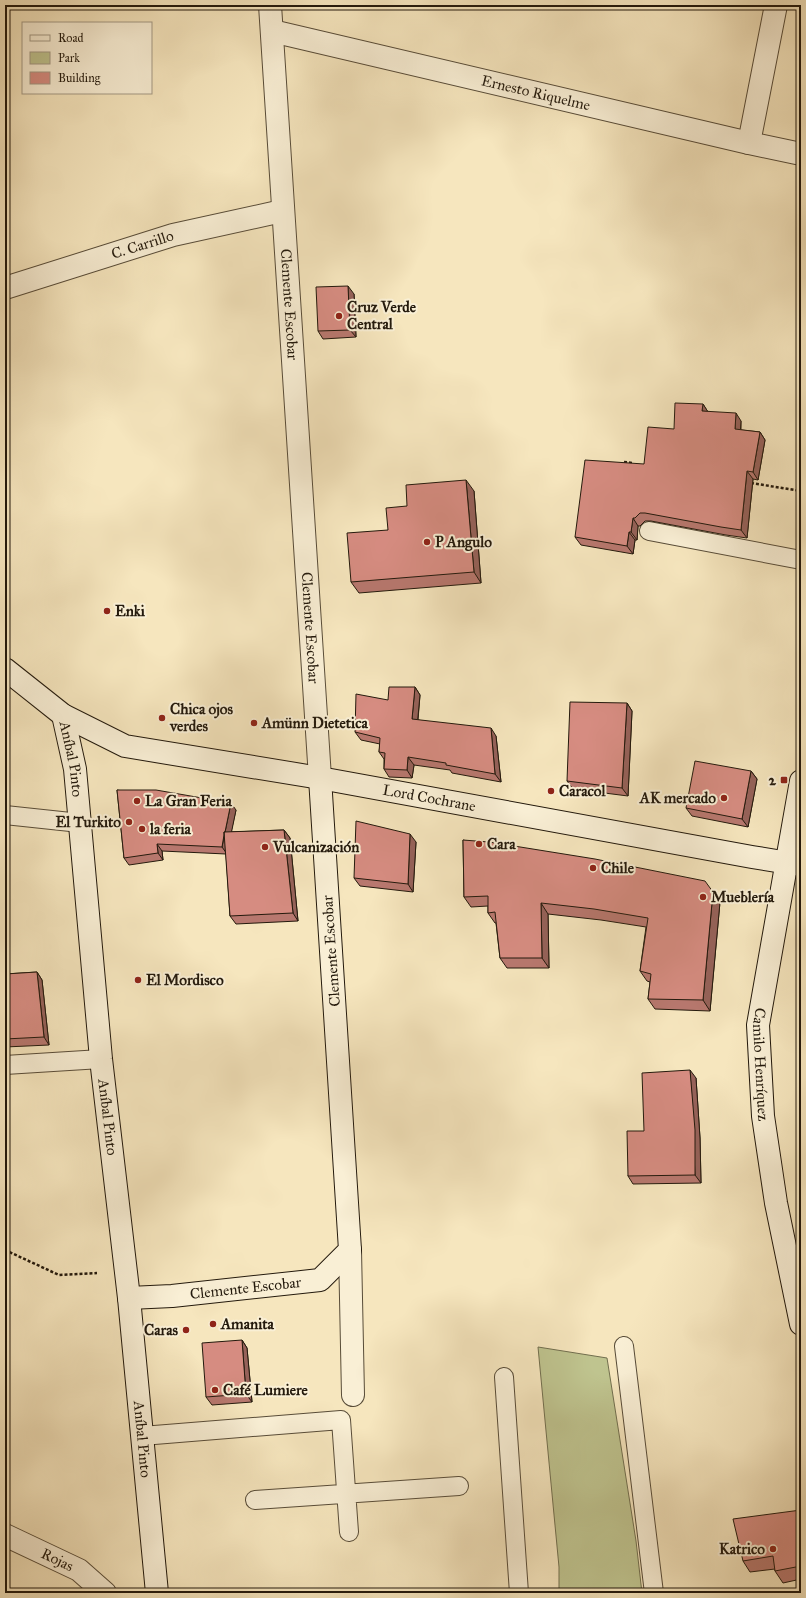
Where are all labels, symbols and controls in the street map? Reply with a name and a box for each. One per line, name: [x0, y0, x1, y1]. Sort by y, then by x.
legend: [22, 22, 152, 94]
text: Road: [58, 31, 84, 45]
text: Park: [58, 51, 80, 65]
text: Building: [58, 71, 101, 86]
street label: Ernesto Riquelme: [480, 71, 592, 114]
street label: C. Carrillo: [109, 226, 176, 263]
street label: Clemente Escobar: [277, 248, 302, 361]
place label: Cruz Verde Central: [347, 298, 417, 333]
marker: Cruz Verde Central: [334, 311, 344, 321]
place label: P Angulo: [435, 533, 492, 552]
marker: P Angulo: [422, 537, 432, 547]
street label: Clemente Escobar: [298, 571, 323, 684]
place label: Enki: [115, 602, 146, 620]
marker: Enki: [102, 606, 112, 616]
place label: Chica ojos verdes: [169, 700, 234, 735]
marker: Chica ojos verdes: [157, 713, 167, 723]
place label: Amünn Dietetica: [261, 714, 368, 732]
street label: Aníbal Pinto: [55, 718, 87, 798]
marker: Amünn Dietetica: [249, 718, 259, 728]
place label: 2: [769, 771, 777, 789]
marker: 2: [779, 775, 789, 785]
street label: Lord Cochrane: [381, 781, 477, 815]
place label: Caracol: [559, 782, 606, 800]
marker: Caracol: [546, 786, 556, 796]
place label: AK mercado: [639, 789, 716, 807]
place label: La Gran Feria: [145, 792, 232, 810]
marker: AK mercado: [719, 793, 729, 803]
marker: La Gran Feria: [132, 796, 142, 806]
place label: El Turkito: [55, 813, 121, 831]
marker: El Turkito: [124, 817, 134, 827]
place label: la feria: [149, 820, 192, 838]
marker: la feria: [137, 824, 147, 834]
place label: Cara: [487, 835, 516, 853]
place label: Vulcanización: [272, 838, 360, 856]
marker: Cara: [474, 839, 484, 849]
marker: Vulcanización: [260, 842, 270, 852]
place label: Chile: [601, 859, 635, 877]
marker: Chile: [588, 863, 598, 873]
place label: Mueblería: [711, 888, 775, 906]
marker: Mueblería: [698, 892, 708, 902]
street label: Clemente Escobar: [318, 894, 344, 1007]
place label: El Mordisco: [146, 971, 224, 989]
marker: El Mordisco: [133, 975, 143, 985]
street label: Camilo Henríquez: [749, 1006, 773, 1122]
street label: Aníbal Pinto: [94, 1077, 121, 1157]
street label: Clemente Escobar: [189, 1273, 302, 1303]
place label: Amanita: [220, 1315, 275, 1333]
marker: Amanita: [208, 1319, 218, 1329]
place label: Caras: [144, 1321, 179, 1339]
marker: Caras: [181, 1325, 191, 1335]
place label: Café Lumiere: [223, 1381, 308, 1399]
marker: Café Lumiere: [210, 1385, 220, 1395]
street label: Aníbal Pinto: [130, 1399, 155, 1479]
place label: Katrico: [719, 1540, 765, 1558]
street label: Rojas: [38, 1544, 76, 1575]
marker: Katrico: [768, 1544, 778, 1554]

